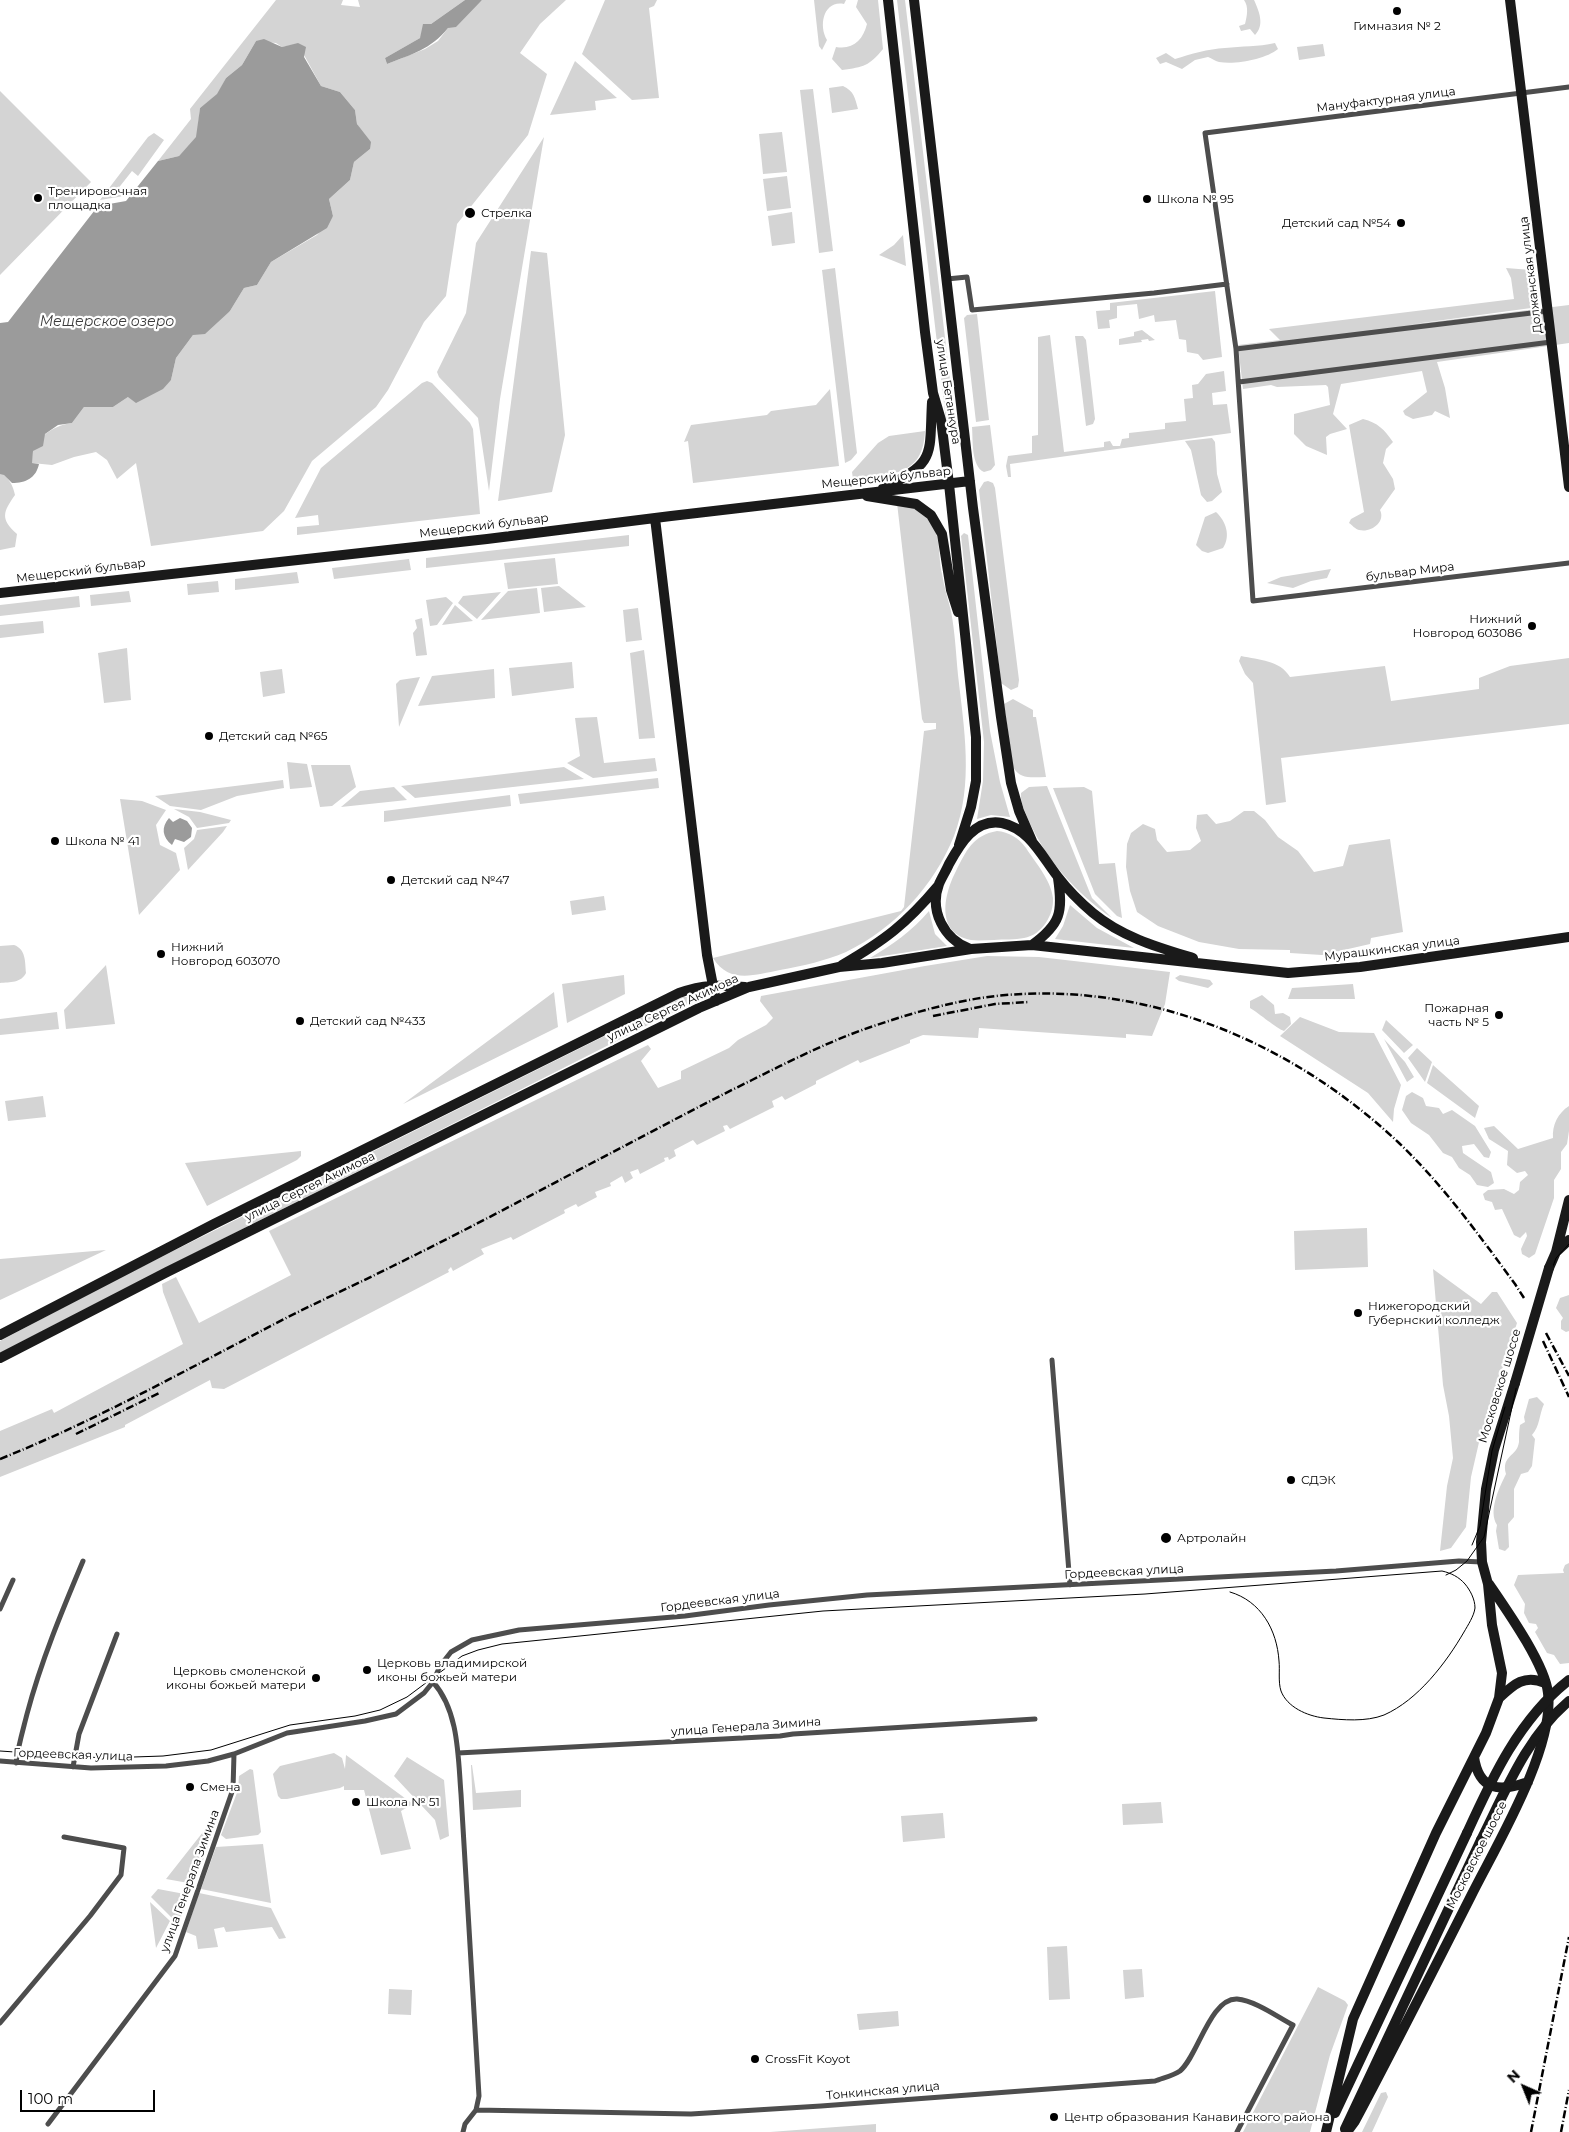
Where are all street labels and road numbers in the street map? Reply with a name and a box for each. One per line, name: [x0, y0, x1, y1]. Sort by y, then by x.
street label: Мануфактурная улица: [1316, 84, 1456, 116]
street label: Должанская улица: [1517, 216, 1545, 334]
street label: улица Бетанкура: [933, 339, 963, 445]
street label: Мещерский бульвар: [821, 464, 951, 492]
street label: Мещерский бульвар: [419, 511, 549, 541]
street label: Мещерский бульвар: [16, 556, 146, 586]
street label: бульвар Мира: [1365, 559, 1455, 585]
street label: Мурашкинская улица: [1323, 934, 1461, 964]
street label: улица Сергея Акимова: [605, 971, 741, 1045]
street label: улица Сергея Акимова: [242, 1149, 378, 1225]
street label: Московское шоссе: [1476, 1327, 1524, 1445]
street label: Гордеевская улица: [1064, 1562, 1184, 1582]
street label: Гордеевская улица: [660, 1587, 780, 1615]
street label: улица Генерала Зимина: [670, 1715, 822, 1739]
street label: Гордеевская улица: [13, 1746, 133, 1764]
street label: Московское шоссе: [1444, 1799, 1510, 1911]
street label: улица Генерала Зимина: [158, 1808, 222, 1954]
street label: Тонкинская улица: [826, 2079, 940, 2103]

